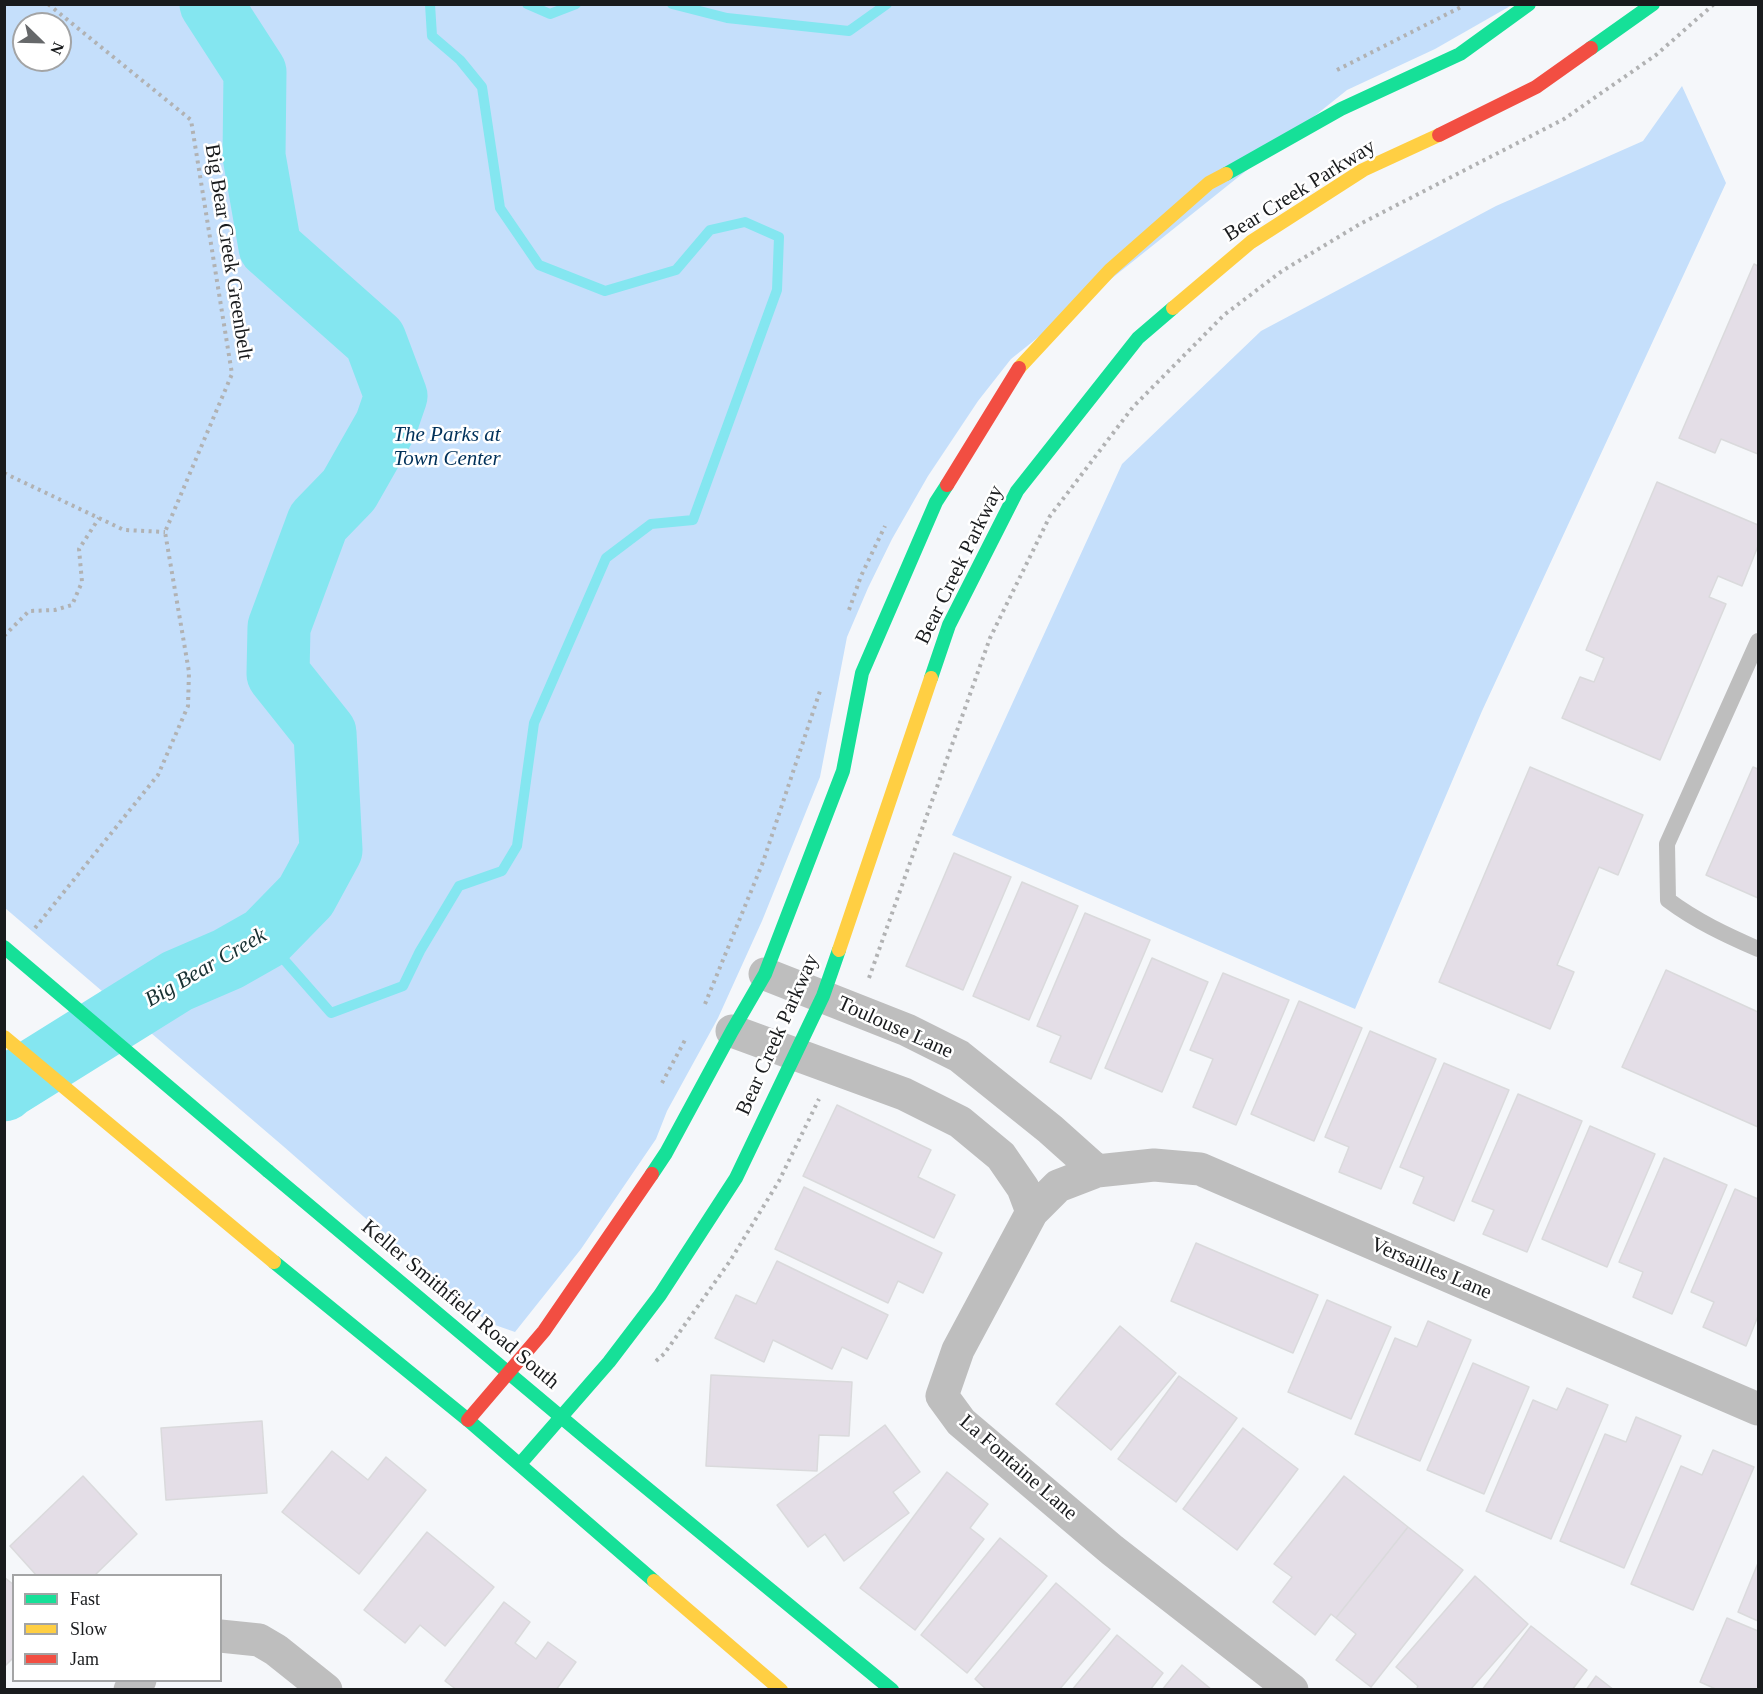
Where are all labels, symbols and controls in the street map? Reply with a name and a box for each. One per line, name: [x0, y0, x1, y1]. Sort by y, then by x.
north arrow: [12, 12, 72, 72]
text: N: [47, 40, 67, 57]
street label: Bear Creek Parkway: [1220, 134, 1380, 248]
street label: Big Bear Creek Greenbelt: [198, 142, 258, 362]
park label: The Parks at Town Center: [393, 422, 501, 472]
street label: Bear Creek Parkway: [911, 481, 1009, 649]
water label: Big Bear Creek: [140, 923, 272, 1013]
street label: Bear Creek Parkway: [731, 951, 825, 1119]
street label: Toulouse Lane: [833, 991, 957, 1065]
street label: Keller Smithfield Road South: [356, 1215, 564, 1395]
street label: Versailles Lane: [1367, 1232, 1495, 1306]
street label: La Fontaine Lane: [954, 1410, 1082, 1526]
legend: [12, 1574, 222, 1682]
text: Fast: [70, 1589, 100, 1609]
text: Slow: [70, 1619, 107, 1639]
text: Jam: [70, 1649, 99, 1669]

